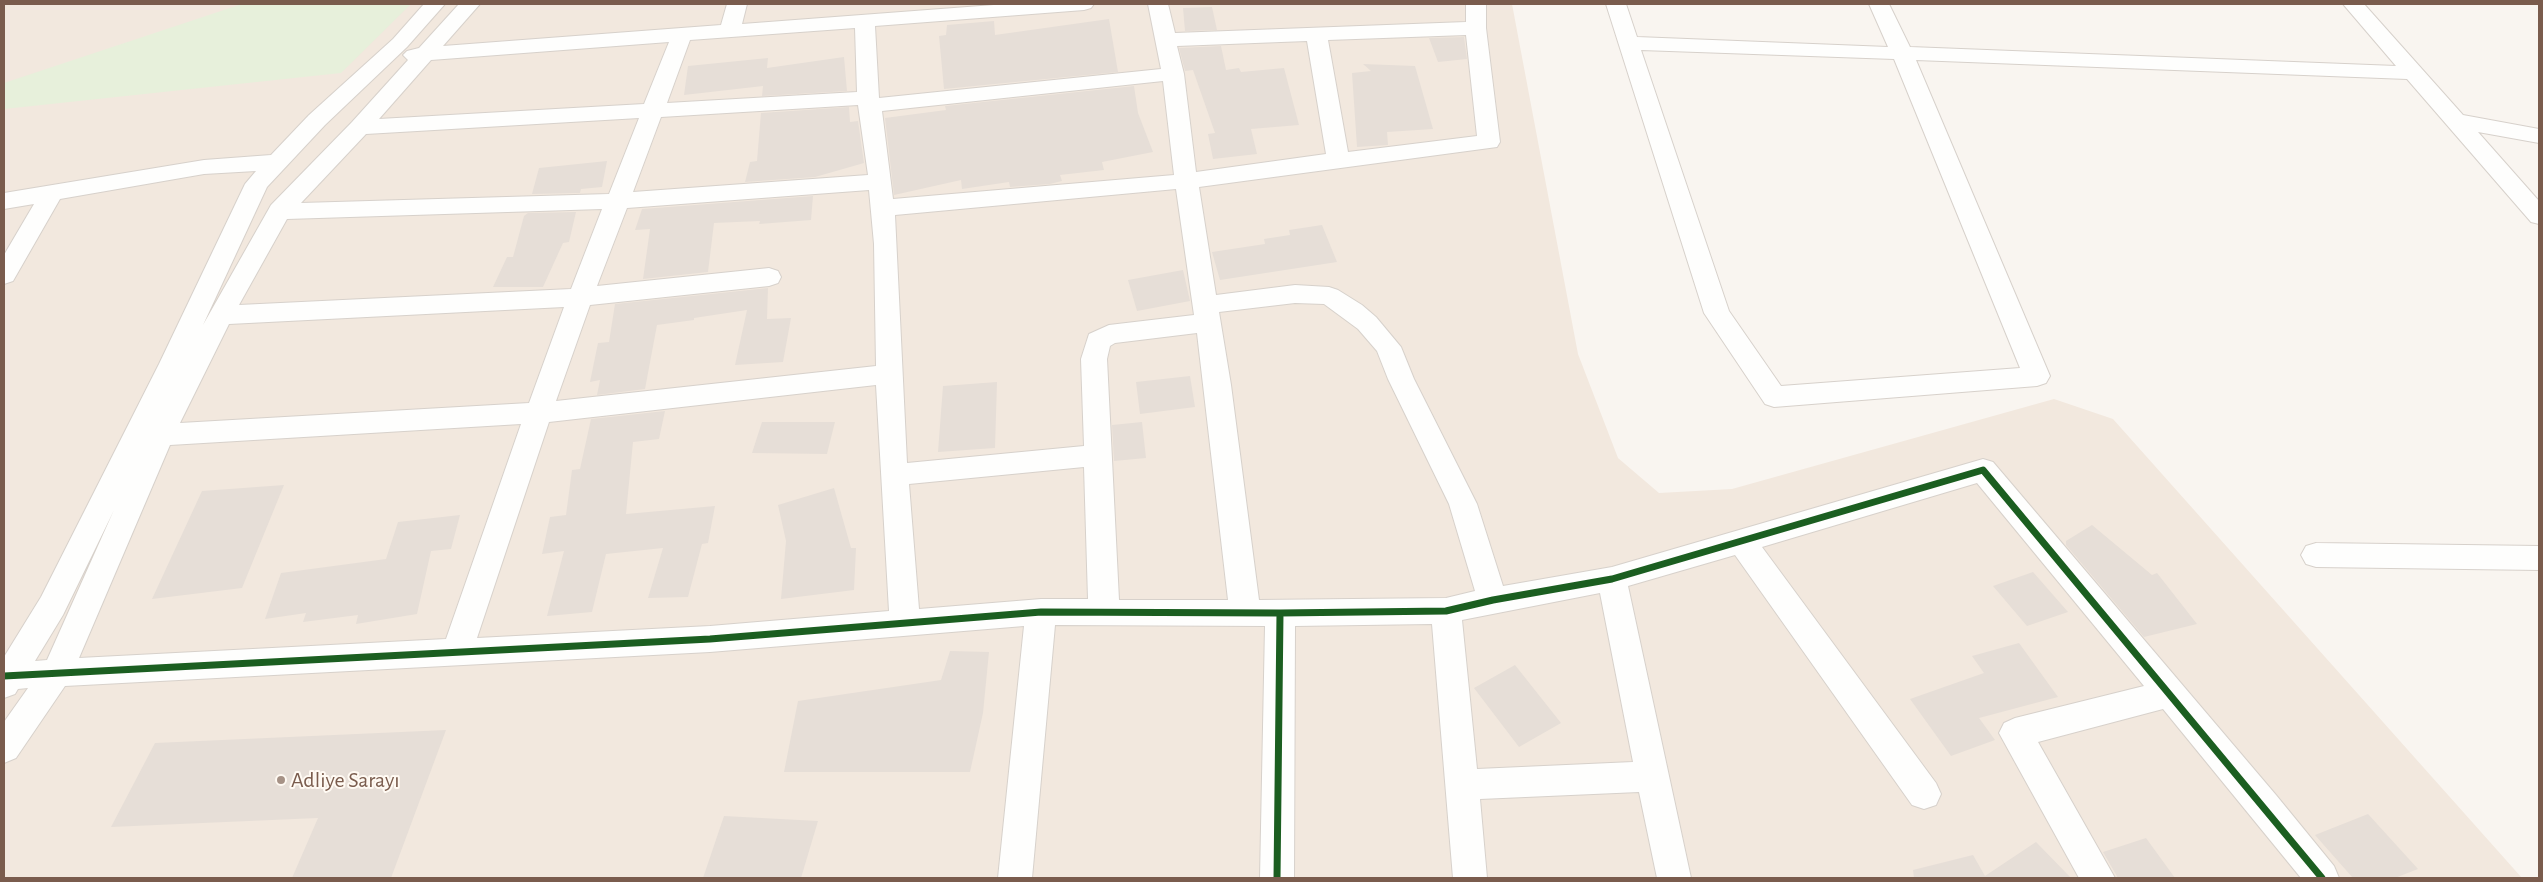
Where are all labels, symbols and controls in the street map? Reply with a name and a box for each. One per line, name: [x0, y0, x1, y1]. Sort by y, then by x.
place label: Adliye Sarayı: [291, 767, 400, 793]
marker: Adliye Sarayı: [275, 774, 287, 786]

